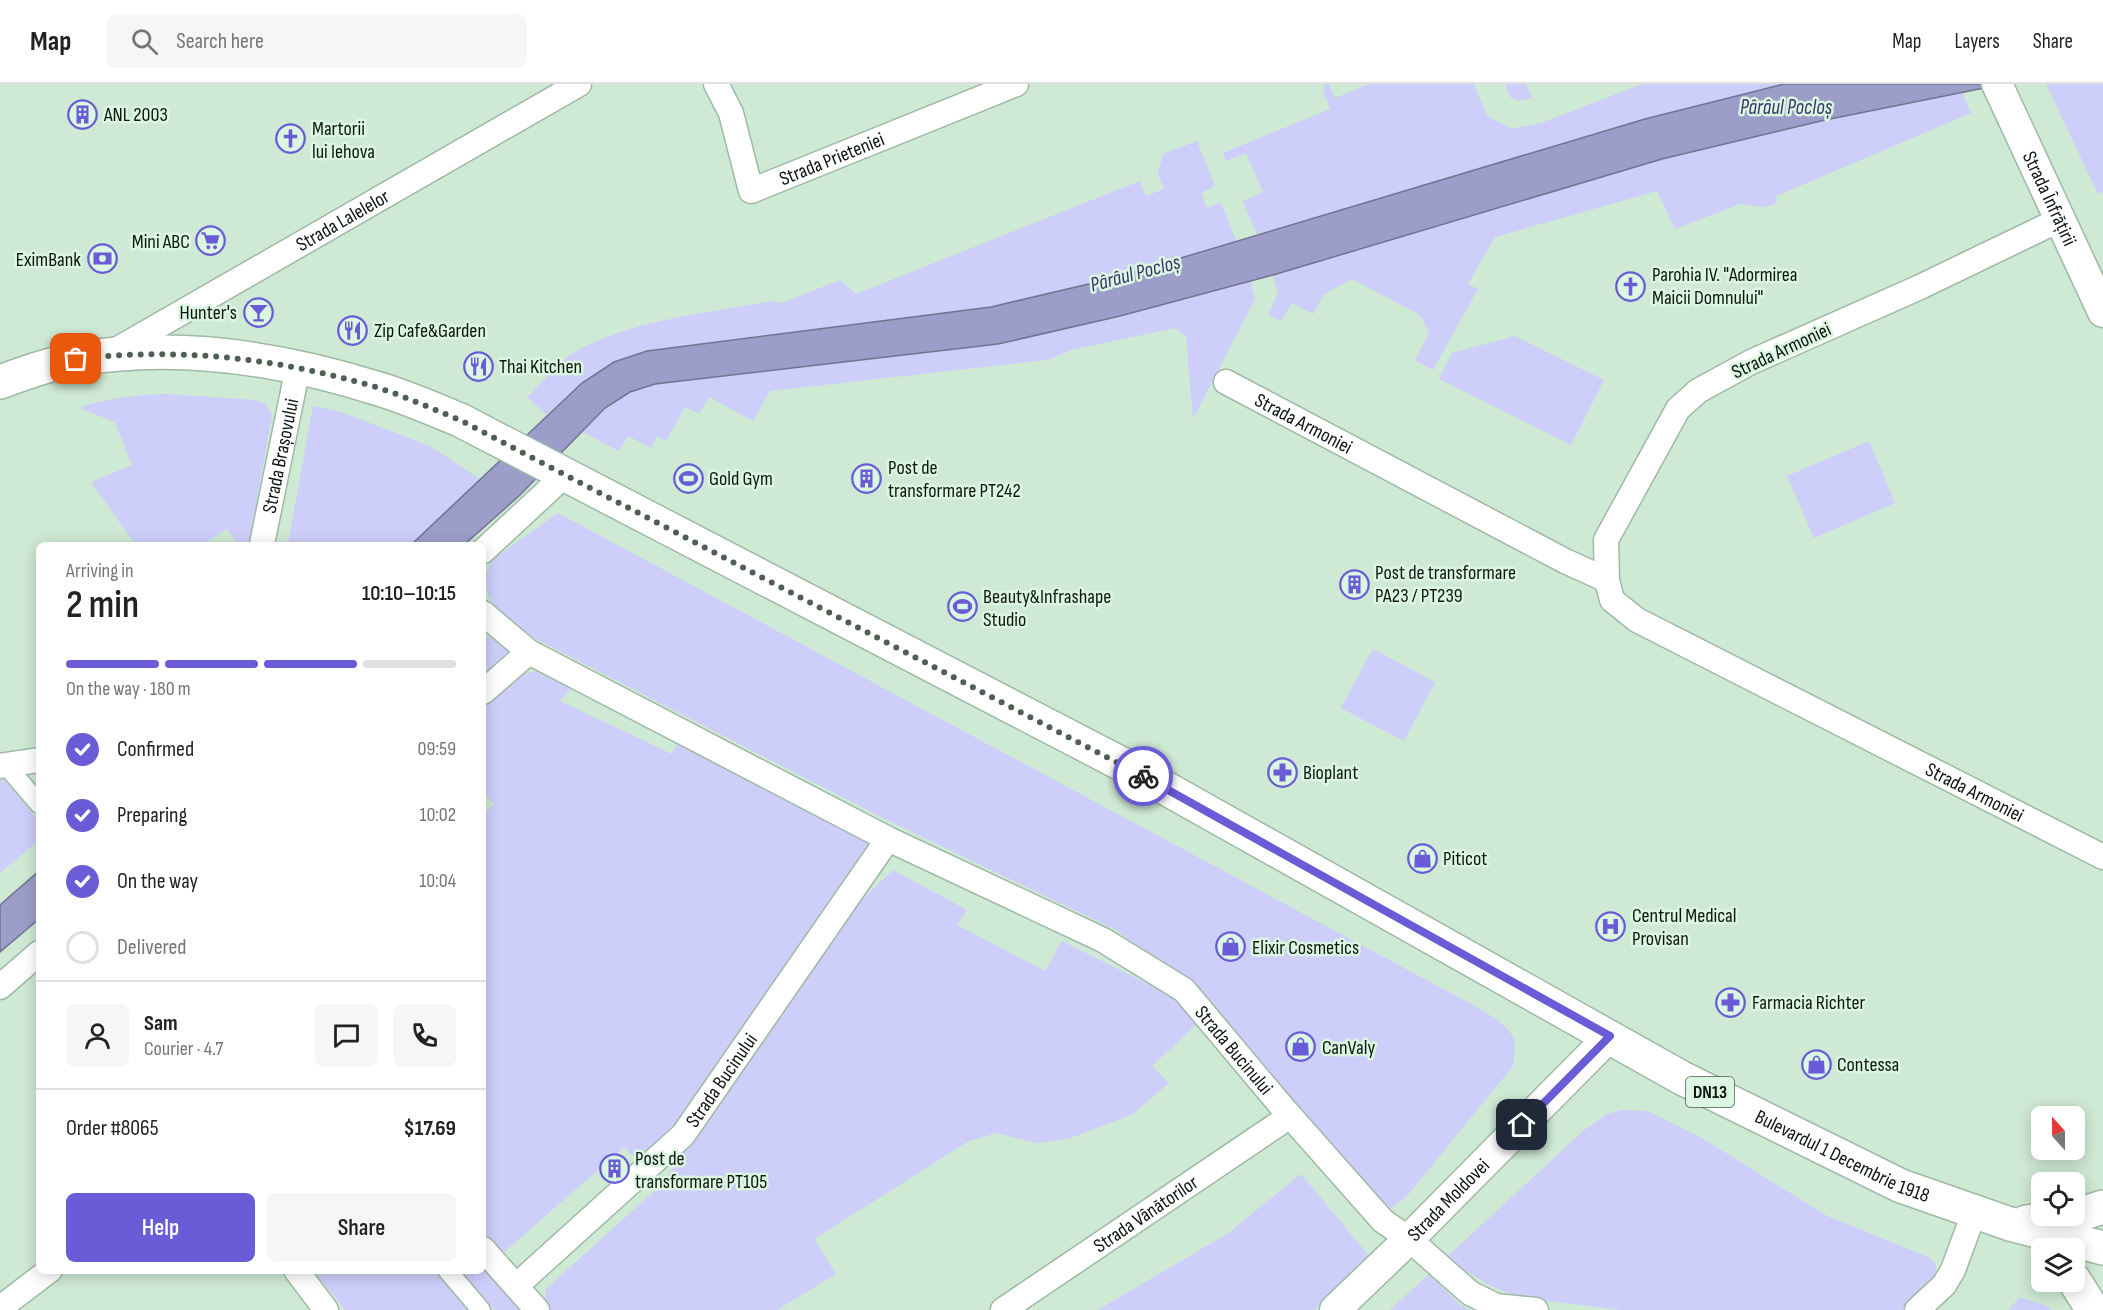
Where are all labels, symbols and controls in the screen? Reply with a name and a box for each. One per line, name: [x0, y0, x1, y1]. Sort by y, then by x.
search box: [107, 14, 527, 68]
text: Map: [30, 25, 71, 58]
icon: search: [128, 25, 161, 58]
text: Search here: [176, 28, 264, 55]
text: Map: [1892, 29, 1921, 54]
text: Layers: [1954, 29, 2000, 54]
text: Share: [2033, 29, 2073, 54]
water label: Pârâul Pocloș: [1740, 95, 1833, 120]
building icon: ANL 2003: [67, 98, 99, 130]
place label: ANL 2003: [103, 103, 168, 127]
place label: Martorii lui Iehova: [312, 117, 375, 164]
church icon: Martorii lui Iehova: [275, 123, 307, 155]
street label: Strada Prieteniei: [776, 128, 888, 191]
street label: Strada Înfrățirii: [2017, 148, 2082, 250]
street label: Strada Lalelelor: [292, 184, 394, 257]
supermarket icon: Mini ABC: [195, 225, 227, 257]
place label: Mini ABC: [132, 230, 190, 254]
bank icon: EximBank: [86, 243, 118, 275]
place label: EximBank: [16, 248, 81, 272]
water label: Pârâul Pocloș: [1087, 249, 1183, 297]
place label: Parohia IV. "Adormirea Maicii Domnului": [1652, 263, 1797, 310]
church icon: Parohia IV. "Adormirea Maicii Domnului": [1615, 270, 1647, 302]
bar icon: Hunter's: [242, 296, 274, 328]
place label: Hunter's: [180, 301, 237, 325]
restaurant icon: Zip Cafe&Garden: [337, 314, 369, 346]
street label: Strada Armoniei: [1728, 317, 1835, 384]
place label: Zip Cafe&Garden: [374, 319, 486, 343]
pin: [50, 333, 101, 384]
icon: bag: [59, 342, 92, 375]
restaurant icon: Thai Kitchen: [462, 350, 494, 382]
place label: Thai Kitchen: [499, 355, 582, 379]
street label: Strada Armoniei: [1250, 388, 1356, 460]
street label: Strada Brașovului: [258, 397, 304, 515]
place label: Post de transformare PT242: [888, 456, 1021, 503]
sports icon: Gold Gym: [672, 462, 704, 494]
building icon: Post de transformare PT242: [851, 462, 883, 494]
place label: Gold Gym: [709, 467, 773, 491]
text: Arriving in: [66, 559, 134, 583]
place label: Post de transformare PA23 / PT239: [1375, 561, 1516, 608]
building icon: Post de transformare PA23 / PT239: [1338, 568, 1370, 600]
text: 10:10–10:15: [362, 580, 456, 607]
text: 2 min: [66, 582, 139, 629]
place label: Beauty&Infrashape Studio: [983, 585, 1111, 632]
sports icon: Beauty&Infrashape Studio: [946, 591, 978, 623]
text: On the way · 180 m: [66, 677, 191, 701]
icon: check: [66, 733, 99, 766]
text: Confirmed: [117, 736, 194, 763]
text: 09:59: [418, 737, 456, 761]
courier: [1113, 746, 1173, 806]
pharmacy icon: Bioplant: [1266, 756, 1298, 788]
street label: Strada Armoniei: [1921, 758, 2028, 828]
icon: bike: [1127, 760, 1160, 793]
place label: Bioplant: [1303, 761, 1358, 785]
icon: check: [66, 799, 99, 832]
text: Preparing: [117, 802, 187, 829]
text: 10:02: [419, 803, 456, 827]
shop icon: Piticot: [1406, 842, 1438, 874]
place label: Piticot: [1443, 847, 1487, 871]
icon: check: [66, 865, 99, 898]
text: On the way: [117, 868, 198, 895]
text: 10:04: [419, 869, 456, 893]
place label: Centrul Medical Provisan: [1632, 904, 1737, 951]
hospital icon: Centrul Medical Provisan: [1595, 910, 1627, 942]
shop icon: Elixir Cosmetics: [1215, 931, 1247, 963]
text: Delivered: [117, 934, 186, 961]
place label: Elixir Cosmetics: [1252, 936, 1359, 960]
pharmacy icon: Farmacia Richter: [1715, 986, 1747, 1018]
place label: Farmacia Richter: [1752, 991, 1865, 1015]
street label: Strada Bucinului: [1189, 1001, 1278, 1100]
button: person: [66, 1004, 129, 1067]
button: chat: [315, 1004, 378, 1067]
button: phone: [393, 1004, 456, 1067]
text: Sam: [144, 1010, 178, 1037]
street label: Strada Bucinului: [681, 1029, 763, 1132]
shop icon: CanValy: [1285, 1031, 1317, 1063]
place label: CanValy: [1322, 1036, 1375, 1060]
text: Courier · 4.7: [144, 1037, 223, 1061]
shop icon: Contessa: [1800, 1048, 1832, 1080]
place label: Contessa: [1837, 1053, 1899, 1077]
road number: DN13: [1686, 1077, 1734, 1107]
pin: [1496, 1099, 1547, 1150]
street label: Bulevardul 1 Decembrie 1918: [1751, 1105, 1933, 1208]
north arrow: [2031, 1106, 2085, 1160]
map controls: [2031, 1106, 2085, 1292]
icon: home: [1505, 1108, 1538, 1141]
text: Order #8065: [66, 1115, 159, 1142]
text: $17.69: [403, 1115, 456, 1142]
place label: Post de transformare PT105: [635, 1147, 767, 1194]
building icon: Post de transformare PT105: [598, 1153, 630, 1185]
street label: Strada Moldovei: [1403, 1154, 1495, 1247]
street label: Strada Vânătorilor: [1089, 1171, 1203, 1258]
button: locate: [2031, 1172, 2085, 1226]
button: Help: [66, 1193, 255, 1262]
button: Share: [267, 1193, 456, 1262]
button: layers: [2031, 1238, 2085, 1292]

